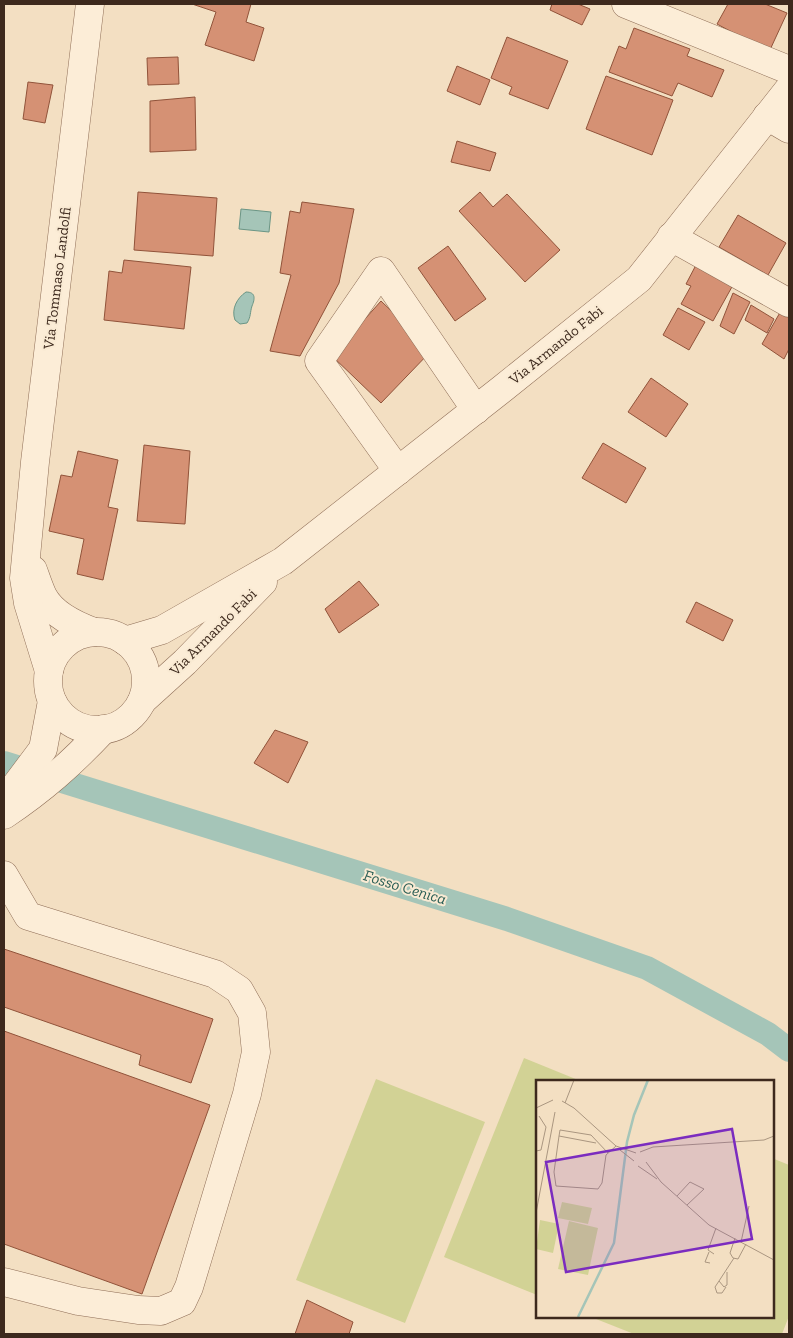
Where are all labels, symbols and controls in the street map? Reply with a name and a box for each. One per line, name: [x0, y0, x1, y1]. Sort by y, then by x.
street label: Via Tommaso Landolfi: [39, 205, 75, 351]
street label: Via Armando Fabi: [505, 302, 607, 389]
street label: Via Armando Fabi: [165, 585, 260, 680]
water label: Fosso Cenica: [361, 865, 449, 909]
inset map: [536, 1080, 773, 1318]

